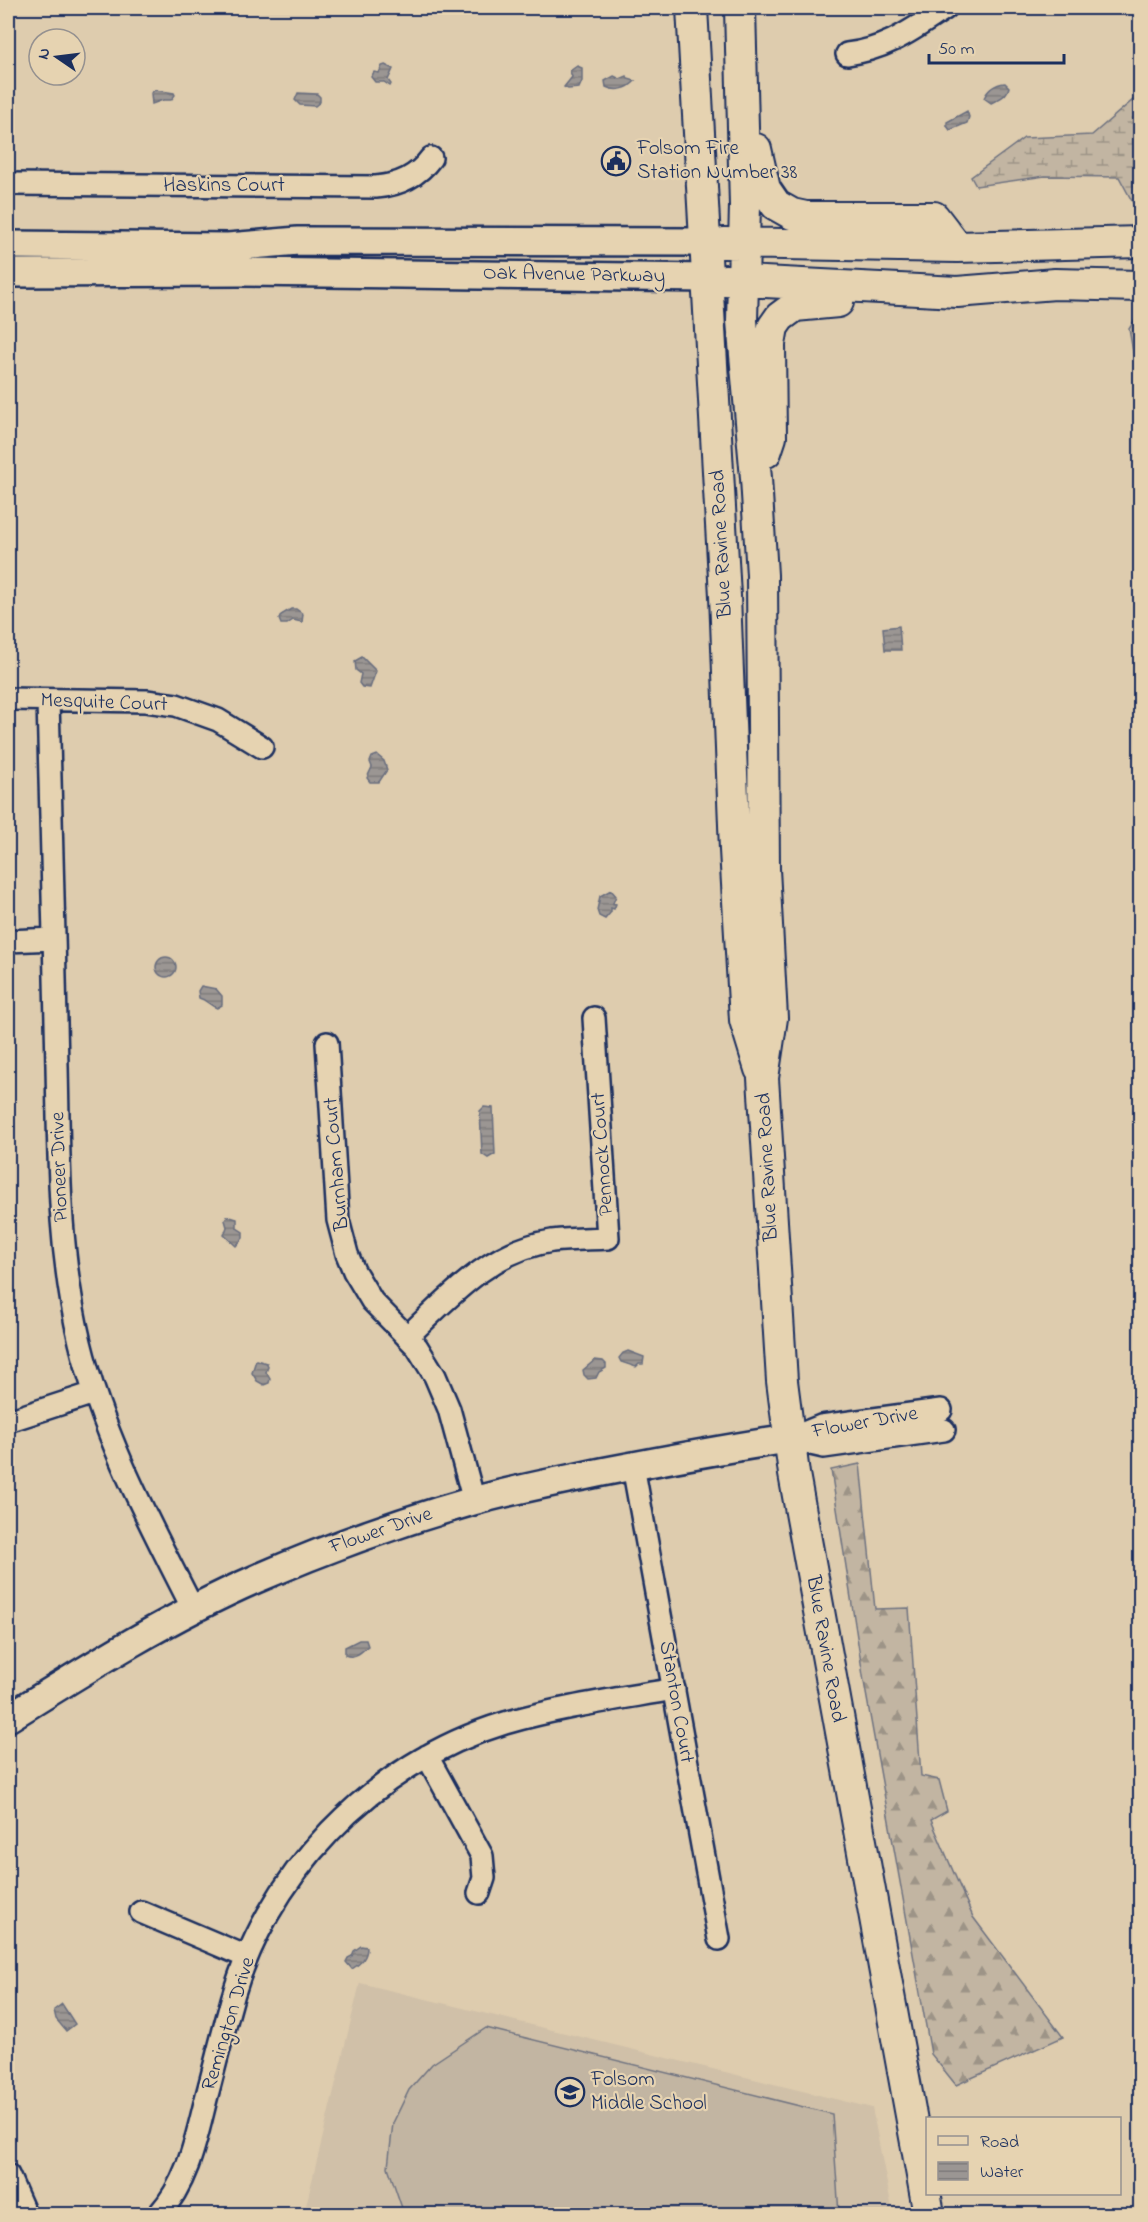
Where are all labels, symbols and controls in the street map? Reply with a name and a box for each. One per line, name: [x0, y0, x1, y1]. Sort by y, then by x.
north arrow: [27, 27, 87, 87]
scale bar: [929, 27, 1064, 65]
text: 50 m: [938, 37, 975, 63]
text: N: [31, 46, 57, 62]
place label: Folsom Fire Station Number 38: [636, 134, 798, 188]
public building icon: Folsom Fire Station Number 38: [600, 145, 632, 177]
street label: Haskins Court: [163, 171, 285, 201]
street label: Oak Avenue Parkway: [483, 258, 665, 294]
street label: Blue Ravine Road: [703, 469, 741, 620]
street label: Mesquite Court: [40, 686, 168, 720]
street label: Pennock Court: [584, 1091, 622, 1217]
street label: Blue Ravine Road: [749, 1092, 787, 1243]
street label: Burnham Court: [316, 1096, 358, 1233]
street label: Pioneer Drive: [43, 1111, 77, 1223]
street label: Flower Drive: [809, 1399, 921, 1447]
street label: Flower Drive: [325, 1499, 437, 1563]
street label: Blue Ravine Road: [797, 1572, 853, 1725]
street label: Stanton Court: [650, 1638, 702, 1766]
street label: Remington Drive: [194, 1953, 266, 2095]
place label: Folsom Middle School: [590, 2065, 707, 2119]
school or university icon: Folsom Middle School: [554, 2076, 586, 2108]
legend: [926, 2117, 1121, 2195]
text: Road: [980, 2130, 1019, 2156]
text: Water: [980, 2160, 1024, 2186]

